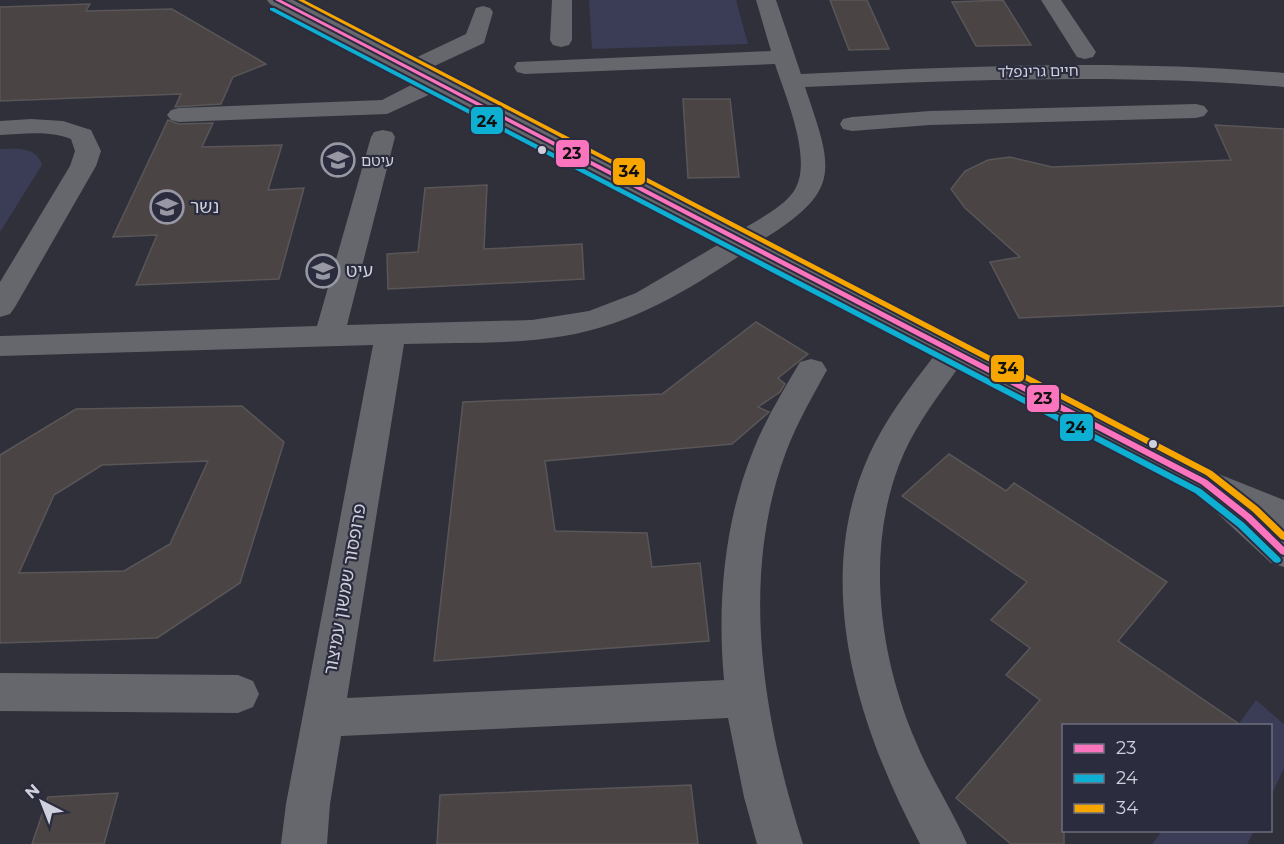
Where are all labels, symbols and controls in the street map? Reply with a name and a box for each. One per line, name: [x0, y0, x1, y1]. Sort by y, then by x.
street label: חיים גרינפלד: [997, 61, 1079, 81]
line badge: 24: [470, 106, 504, 135]
text: 24: [477, 112, 497, 131]
line badge: 23: [555, 139, 590, 168]
school or university icon: עיטם: [320, 142, 356, 178]
unlabelled marker: [536, 144, 548, 156]
text: 23: [563, 144, 581, 163]
place label: עיטם: [361, 151, 394, 170]
line badge: 34: [612, 157, 646, 186]
text: 34: [618, 162, 639, 181]
school or university icon: נשר: [149, 189, 185, 225]
place label: נשר: [190, 196, 219, 218]
school or university icon: עיט: [305, 253, 341, 289]
place label: עיט: [346, 260, 373, 282]
line badge: 34: [990, 354, 1025, 383]
text: 34: [997, 359, 1018, 378]
line badge: 23: [1026, 384, 1060, 413]
text: 23: [1034, 389, 1052, 408]
line badge: 24: [1059, 413, 1094, 442]
text: 24: [1066, 418, 1086, 437]
unlabelled marker: [1147, 438, 1159, 450]
street label: פרופסור שמשון עמיצור: [319, 502, 371, 676]
legend: [1062, 724, 1272, 832]
text: 23: [1116, 737, 1136, 759]
text: 24: [1116, 767, 1138, 789]
north arrow: [12, 772, 72, 832]
text: N: [21, 780, 43, 803]
text: 34: [1116, 797, 1138, 819]

